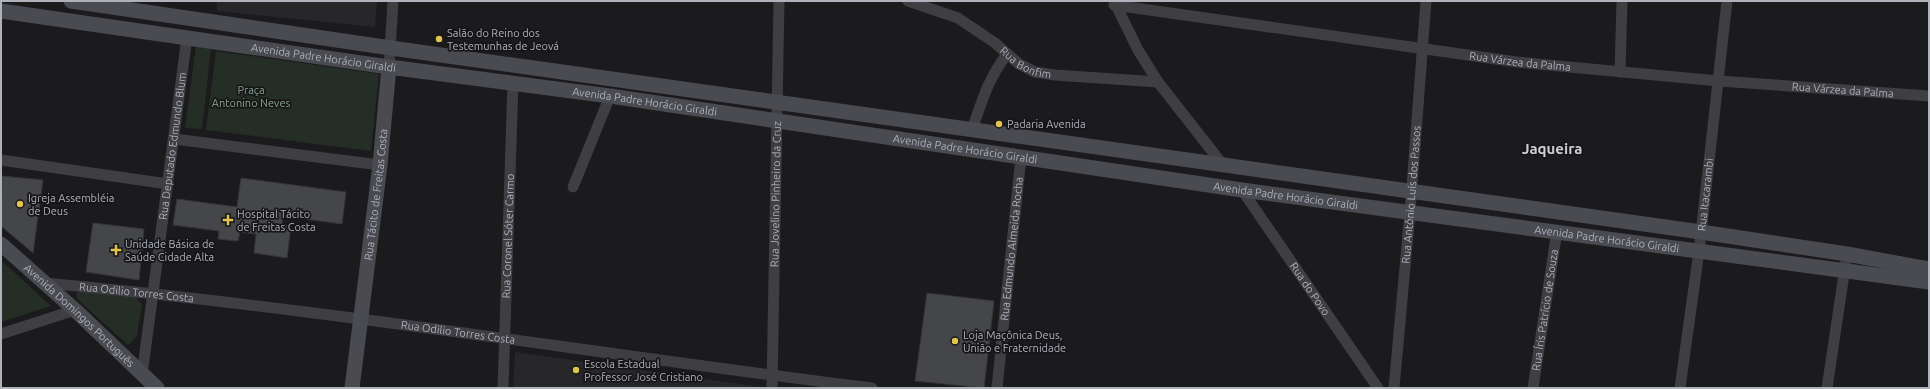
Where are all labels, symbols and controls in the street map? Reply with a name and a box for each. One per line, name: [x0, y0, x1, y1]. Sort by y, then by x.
place label: Salão do Reino dos Testemunhas de Jeová: [447, 27, 559, 52]
marker: Salão do Reino dos Testemunhas de Jeová: [434, 34, 444, 44]
street label: Avenida Padre Horácio Giraldi: [251, 41, 397, 74]
street label: Rua Bonfim: [998, 44, 1052, 80]
street label: Rua Várzea da Palma: [1469, 49, 1571, 73]
street label: Rua Deputado Edmundo Blum: [157, 71, 188, 221]
street label: Rua Várzea da Palma: [1791, 80, 1894, 99]
park label: Praça Antonino Neves: [212, 84, 290, 109]
street label: Avenida Padre Horácio Giraldi: [572, 85, 718, 118]
place label: Padaria Avenida: [1007, 118, 1086, 130]
marker: Padaria Avenida: [994, 119, 1004, 129]
street label: Rua Jovelino Pinheiro da Cruz: [768, 121, 783, 267]
street label: Rua Antônio Luís dos Passos: [1399, 125, 1423, 264]
street label: Rua Tácito de Freitas Costa: [362, 128, 389, 261]
street label: Avenida Padre Horácio Giraldi: [892, 132, 1038, 165]
district label: Jaqueira: [1522, 140, 1582, 157]
street label: Rua Itacarambi: [1695, 158, 1715, 232]
street label: Rua Coronel Sóter Carmo: [500, 174, 516, 299]
street label: Rua Edmundo Almeida Rocha: [998, 176, 1025, 321]
street label: Avenida Padre Horácio Giraldi: [1213, 180, 1359, 211]
place label: Igreja Assembléia de Deus: [28, 192, 114, 217]
marker: Igreja Assembléia de Deus: [15, 199, 25, 209]
place label: Hospital Tácito de Freitas Costa: [237, 208, 316, 233]
marker: Hospital Tácito de Freitas Costa: [222, 214, 234, 226]
street label: Avenida Padre Horácio Giraldi: [1534, 223, 1680, 254]
place label: Unidade Básica de Saúde Cidade Alta: [125, 238, 214, 263]
marker: Unidade Básica de Saúde Cidade Alta: [110, 244, 122, 256]
street label: Rua Íris Patrício de Souza: [1530, 248, 1560, 371]
street label: Rua do Povo: [1288, 260, 1332, 318]
street label: Avenida Domingos Português: [22, 261, 137, 370]
street label: Rua Odilio Torres Costa: [79, 280, 195, 304]
street label: Rua Odilio Torres Costa: [400, 318, 516, 346]
place label: Loja Maçônica Deus, União e Fraternidade: [963, 329, 1066, 354]
marker: Loja Maçônica Deus, União e Fraternidade: [950, 336, 960, 346]
place label: Escola Estadual Professor José Cristiano: [584, 358, 703, 383]
marker: Escola Estadual Professor José Cristiano: [571, 365, 581, 375]

